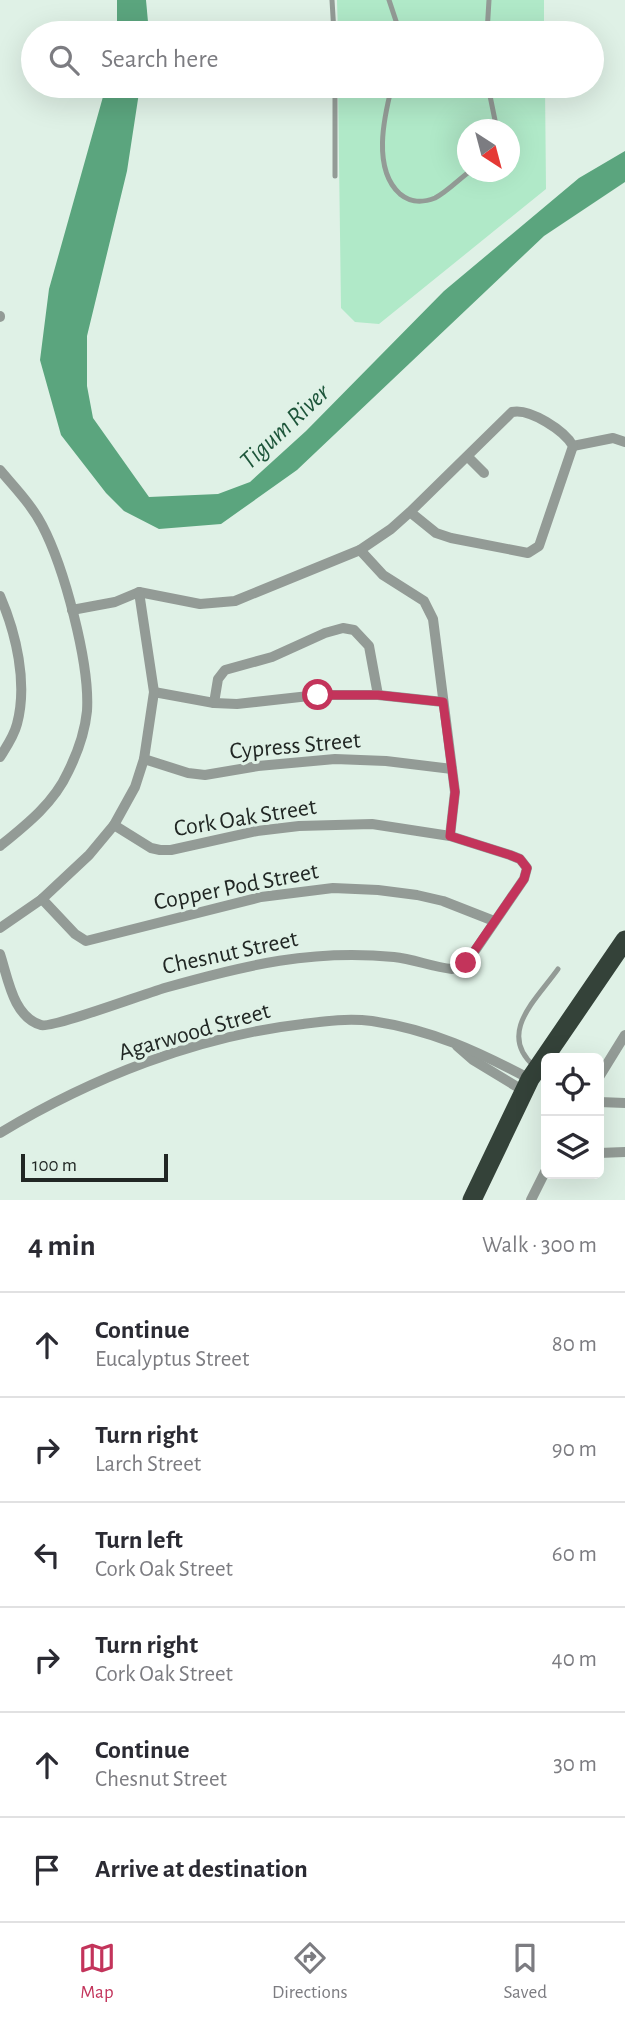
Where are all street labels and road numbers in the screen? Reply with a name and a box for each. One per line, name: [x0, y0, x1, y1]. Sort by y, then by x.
street label: Cypress Street: [229, 728, 362, 764]
street label: Cork Oak Street: [172, 795, 318, 841]
street label: Copper Pod Street: [152, 859, 321, 915]
street label: Chesnut Street: [160, 927, 300, 979]
street label: Agarwood Street: [116, 999, 273, 1065]

